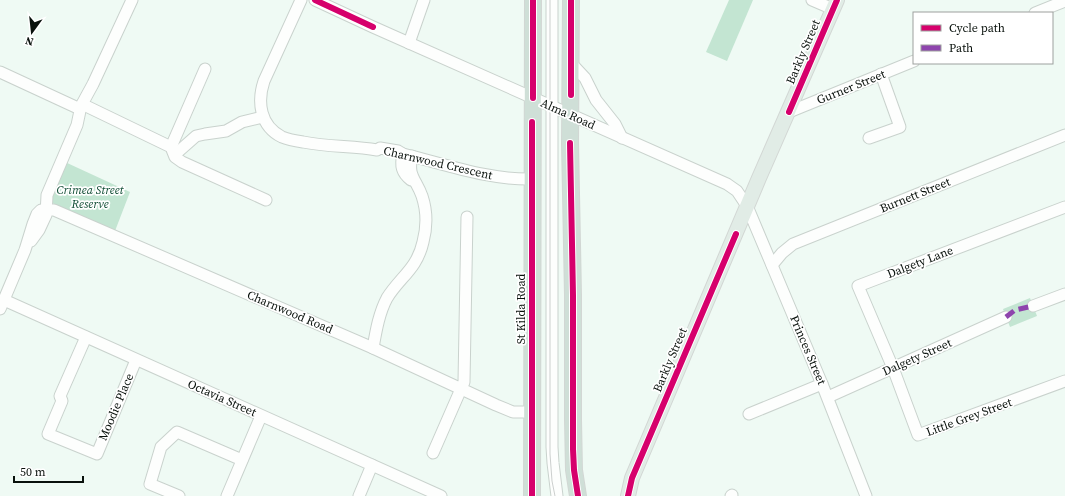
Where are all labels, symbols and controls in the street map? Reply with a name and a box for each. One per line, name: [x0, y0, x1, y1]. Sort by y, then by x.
north arrow: [12, 12, 52, 52]
legend: [913, 12, 1053, 64]
street label: Barkly Street: [782, 17, 824, 87]
text: Cycle path: [949, 20, 1005, 36]
text: N: [24, 33, 35, 49]
text: Path: [949, 40, 973, 56]
street label: Gurner Street: [814, 66, 888, 108]
street label: Alma Road: [538, 95, 598, 133]
street label: Charnwood Crescent: [382, 143, 494, 183]
street label: Burnett Street: [877, 174, 953, 216]
park label: Crimea Street Reserve: [56, 182, 125, 212]
street label: Dalgety Lane: [885, 242, 955, 282]
street label: St Kilda Road: [513, 273, 529, 344]
street label: Charnwood Road: [245, 287, 336, 337]
street label: Princes Street: [786, 313, 830, 387]
street label: Barkly Street: [649, 325, 691, 395]
street label: Dalgety Street: [880, 335, 954, 379]
street label: Moodie Place: [95, 371, 137, 443]
street label: Octavia Street: [185, 376, 259, 420]
street label: Little Grey Street: [924, 394, 1014, 440]
scale bar: [14, 458, 83, 484]
text: 50 m: [20, 464, 46, 480]

